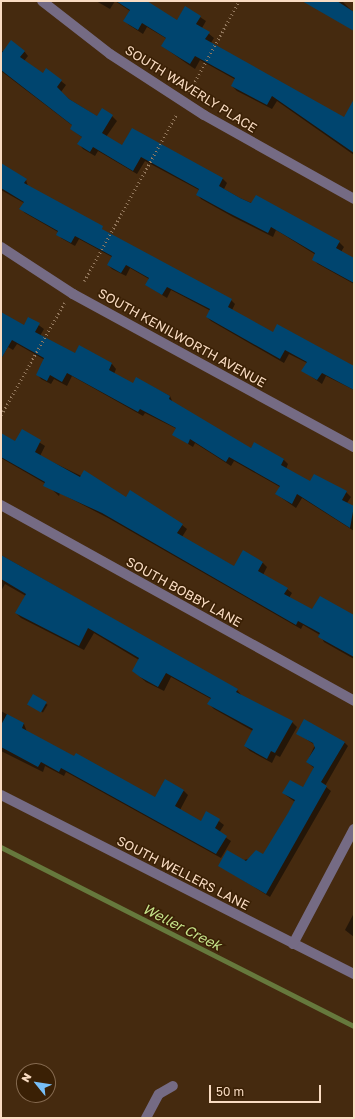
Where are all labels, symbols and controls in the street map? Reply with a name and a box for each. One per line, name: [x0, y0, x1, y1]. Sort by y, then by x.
street label: SOUTH WAVERLY PLACE: [122, 42, 260, 136]
street label: SOUTH KENILWORTH AVENUE: [95, 285, 269, 391]
street label: SOUTH BOBBY LANE: [124, 554, 244, 630]
street label: SOUTH WELLERS LANE: [114, 833, 252, 913]
water label: Weller Creek: [140, 900, 224, 954]
north arrow: [16, 1063, 56, 1103]
text: N: [18, 1070, 34, 1084]
scale bar: [211, 1077, 323, 1103]
text: 50 m: [216, 1084, 244, 1099]

